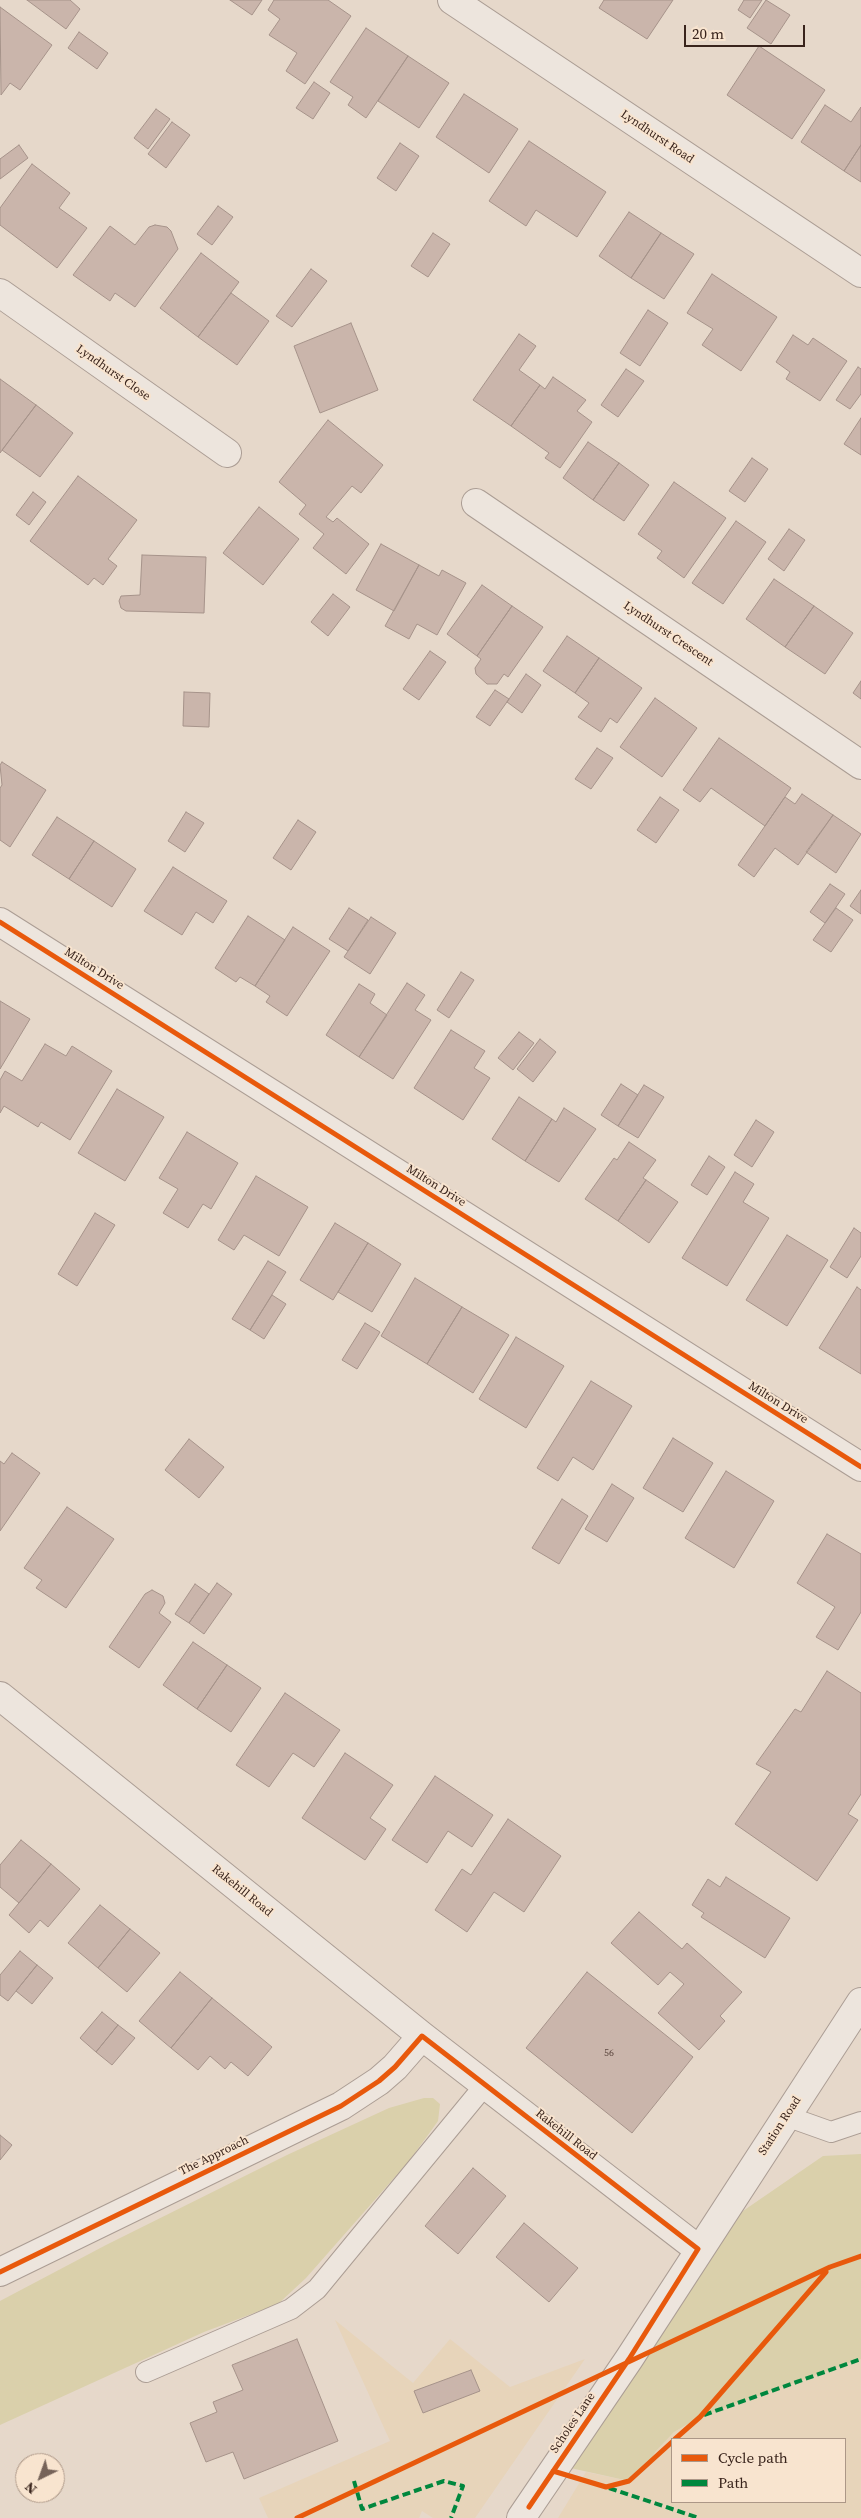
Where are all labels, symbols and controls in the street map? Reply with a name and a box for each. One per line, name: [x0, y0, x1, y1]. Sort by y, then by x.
scale bar: [686, 15, 807, 47]
text: 20 m: [692, 23, 724, 44]
street label: Lyndhurst Road: [618, 107, 696, 167]
street label: Lyndhurst Close: [73, 342, 153, 404]
street label: Lyndhurst Crescent: [620, 599, 716, 669]
street label: Milton Drive: [62, 945, 126, 993]
street label: Milton Drive: [404, 1162, 468, 1210]
street label: Milton Drive: [746, 1379, 810, 1427]
street label: Rakehill Road: [209, 1862, 275, 1920]
house number: 56: [604, 2047, 614, 2059]
street label: Station Road: [756, 2094, 804, 2158]
street label: Rakehill Road: [532, 2106, 600, 2164]
street label: The Approach: [177, 2133, 251, 2179]
street label: Scholes Lane: [548, 2390, 598, 2456]
legend: [671, 2438, 846, 2503]
text: Cycle path: [718, 2447, 788, 2468]
north arrow: [15, 2453, 65, 2503]
text: Path: [718, 2472, 748, 2493]
text: N: [20, 2478, 41, 2499]

